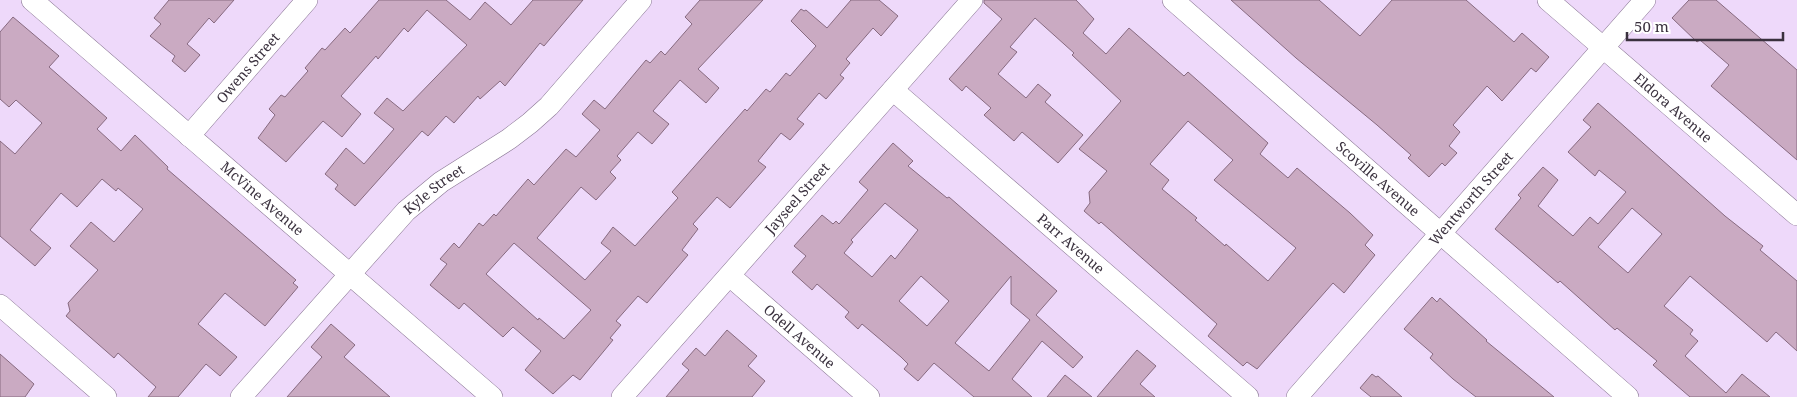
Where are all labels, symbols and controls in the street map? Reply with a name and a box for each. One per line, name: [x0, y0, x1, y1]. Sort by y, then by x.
scale bar: [1627, 10, 1783, 42]
text: 50 m: [1634, 16, 1669, 36]
street label: Owens Street: [212, 28, 284, 107]
street label: Eldora Avenue: [1630, 68, 1716, 147]
street label: Scoville Avenue: [1332, 137, 1424, 220]
street label: Wentworth Street: [1424, 147, 1517, 249]
street label: McVine Avenue: [217, 157, 308, 239]
street label: Jayseel Street: [760, 158, 833, 238]
street label: Kyle Street: [399, 160, 468, 218]
street label: Parr Avenue: [1033, 209, 1109, 278]
street label: Odell Avenue: [760, 300, 839, 372]

